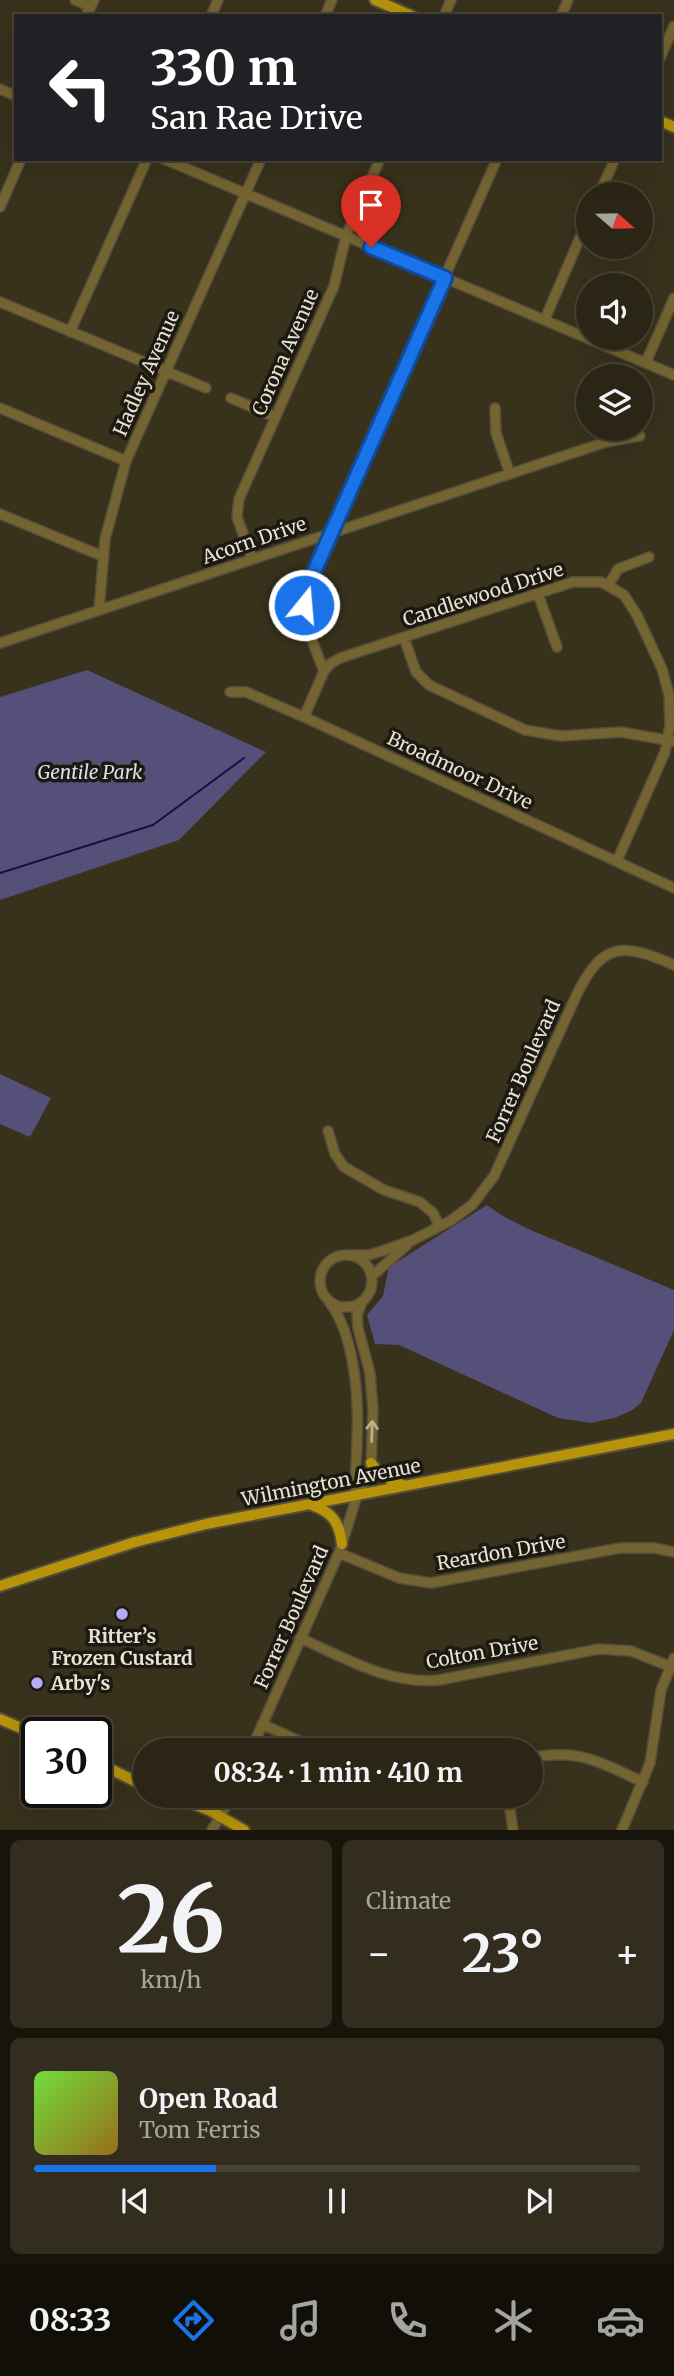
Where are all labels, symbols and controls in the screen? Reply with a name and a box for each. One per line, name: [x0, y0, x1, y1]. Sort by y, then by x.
text: 330 m: [150, 37, 297, 98]
icon: left: [35, 42, 126, 133]
text: San Rae Drive: [150, 98, 363, 138]
pin: [341, 175, 401, 247]
north arrow: [576, 182, 653, 259]
map controls: [576, 182, 653, 441]
icon: arrive: [352, 186, 390, 224]
button: sound: [576, 273, 653, 350]
street label: Corona Avenue: [246, 285, 324, 419]
street label: Hadley Avenue: [108, 306, 184, 440]
button: layers: [576, 364, 653, 441]
street label: Acorn Drive: [198, 511, 309, 569]
street label: Candlewood Drive: [400, 557, 566, 631]
position arrow: [267, 568, 341, 642]
street label: Broadmoor Drive: [384, 726, 537, 814]
park label: Gentile Park: [38, 760, 143, 784]
street label: Forrer Boulevard: [481, 996, 565, 1146]
one-way arrow: [366, 1420, 379, 1443]
street label: Wilmington Avenue: [239, 1453, 423, 1511]
street label: Reardon Drive: [435, 1529, 567, 1575]
street label: Forrer Boulevard: [249, 1542, 333, 1692]
marker: Ritter’s Frozen Custard: [114, 1606, 130, 1622]
place label: Ritter’s Frozen Custard: [51, 1624, 193, 1670]
street label: Colton Drive: [424, 1630, 540, 1674]
place label: Arby's: [50, 1671, 111, 1695]
marker: Arby's: [29, 1675, 45, 1691]
speed limit sign: 30: [21, 1717, 112, 1808]
text: 08:34 · 1 min · 410 m: [213, 1756, 463, 1789]
text: 26: [117, 1862, 225, 1977]
text: Climate: [366, 1886, 451, 1915]
text: 23°: [462, 1921, 544, 1986]
text: −: [366, 1930, 391, 1977]
text: +: [615, 1930, 640, 1977]
text: km/h: [141, 1965, 201, 1994]
text: Open Road: [139, 2082, 278, 2115]
text: Tom Ferris: [139, 2115, 261, 2144]
icon: previous: [116, 2182, 154, 2220]
icon: pause: [318, 2182, 356, 2220]
icon: next: [520, 2182, 558, 2220]
icon: directions: [169, 2296, 218, 2345]
icon: music: [276, 2296, 325, 2345]
icon: phone: [383, 2296, 432, 2345]
icon: climate: [489, 2296, 538, 2345]
icon: car: [596, 2296, 645, 2345]
text: 08:33: [29, 2300, 112, 2340]

